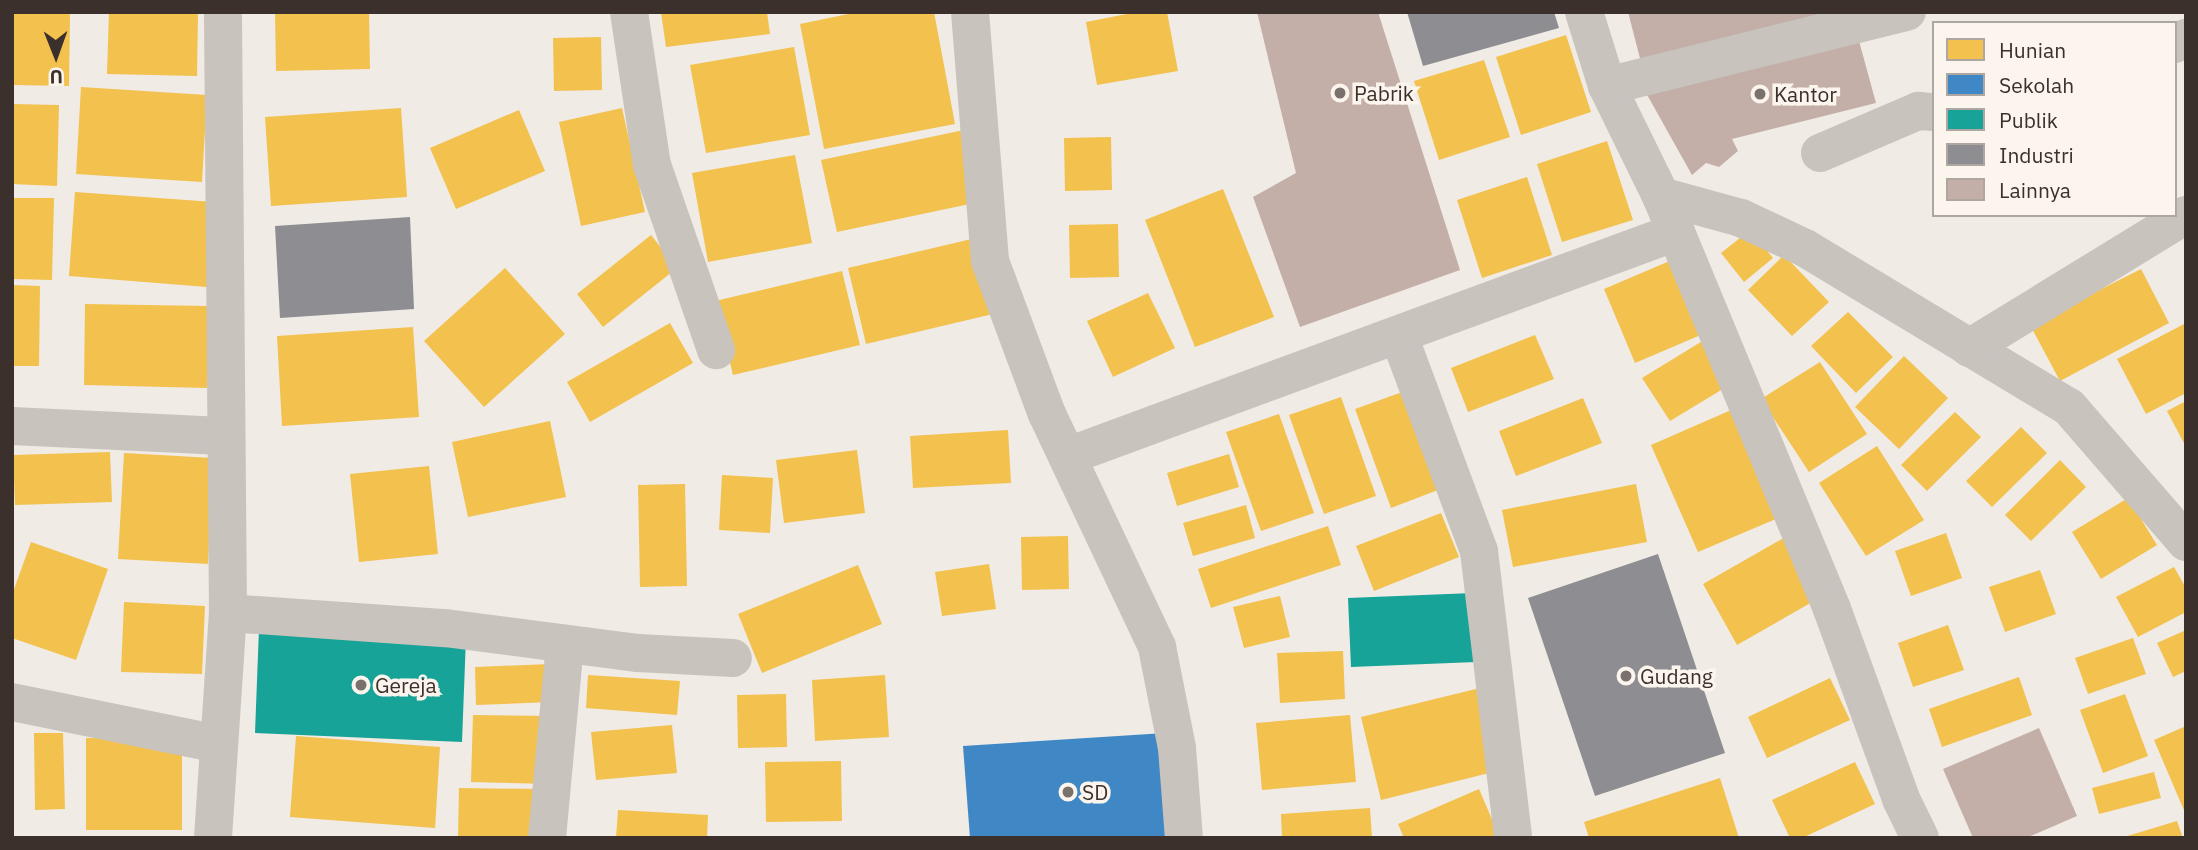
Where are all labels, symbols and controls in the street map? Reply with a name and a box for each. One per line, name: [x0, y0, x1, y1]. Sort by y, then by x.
north arrow: [21, 21, 91, 91]
legend: [1932, 21, 2177, 217]
text: Hunian: [1999, 36, 2066, 64]
text: U: [50, 65, 63, 89]
text: Sekolah: [1999, 71, 2074, 99]
place label: Pabrik: [1354, 80, 1414, 106]
place label: Kantor: [1774, 81, 1837, 107]
marker: Pabrik: [1332, 85, 1348, 101]
marker: Kantor: [1752, 86, 1768, 102]
text: Publik: [1999, 106, 2058, 134]
text: Industri: [1999, 141, 2074, 169]
text: Lainnya: [1999, 176, 2071, 204]
place label: Gudang: [1640, 663, 1713, 689]
marker: Gudang: [1618, 668, 1634, 684]
place label: Gereja: [375, 672, 437, 698]
marker: Gereja: [353, 677, 369, 693]
place label: SD: [1082, 779, 1108, 805]
marker: SD: [1060, 784, 1076, 800]

